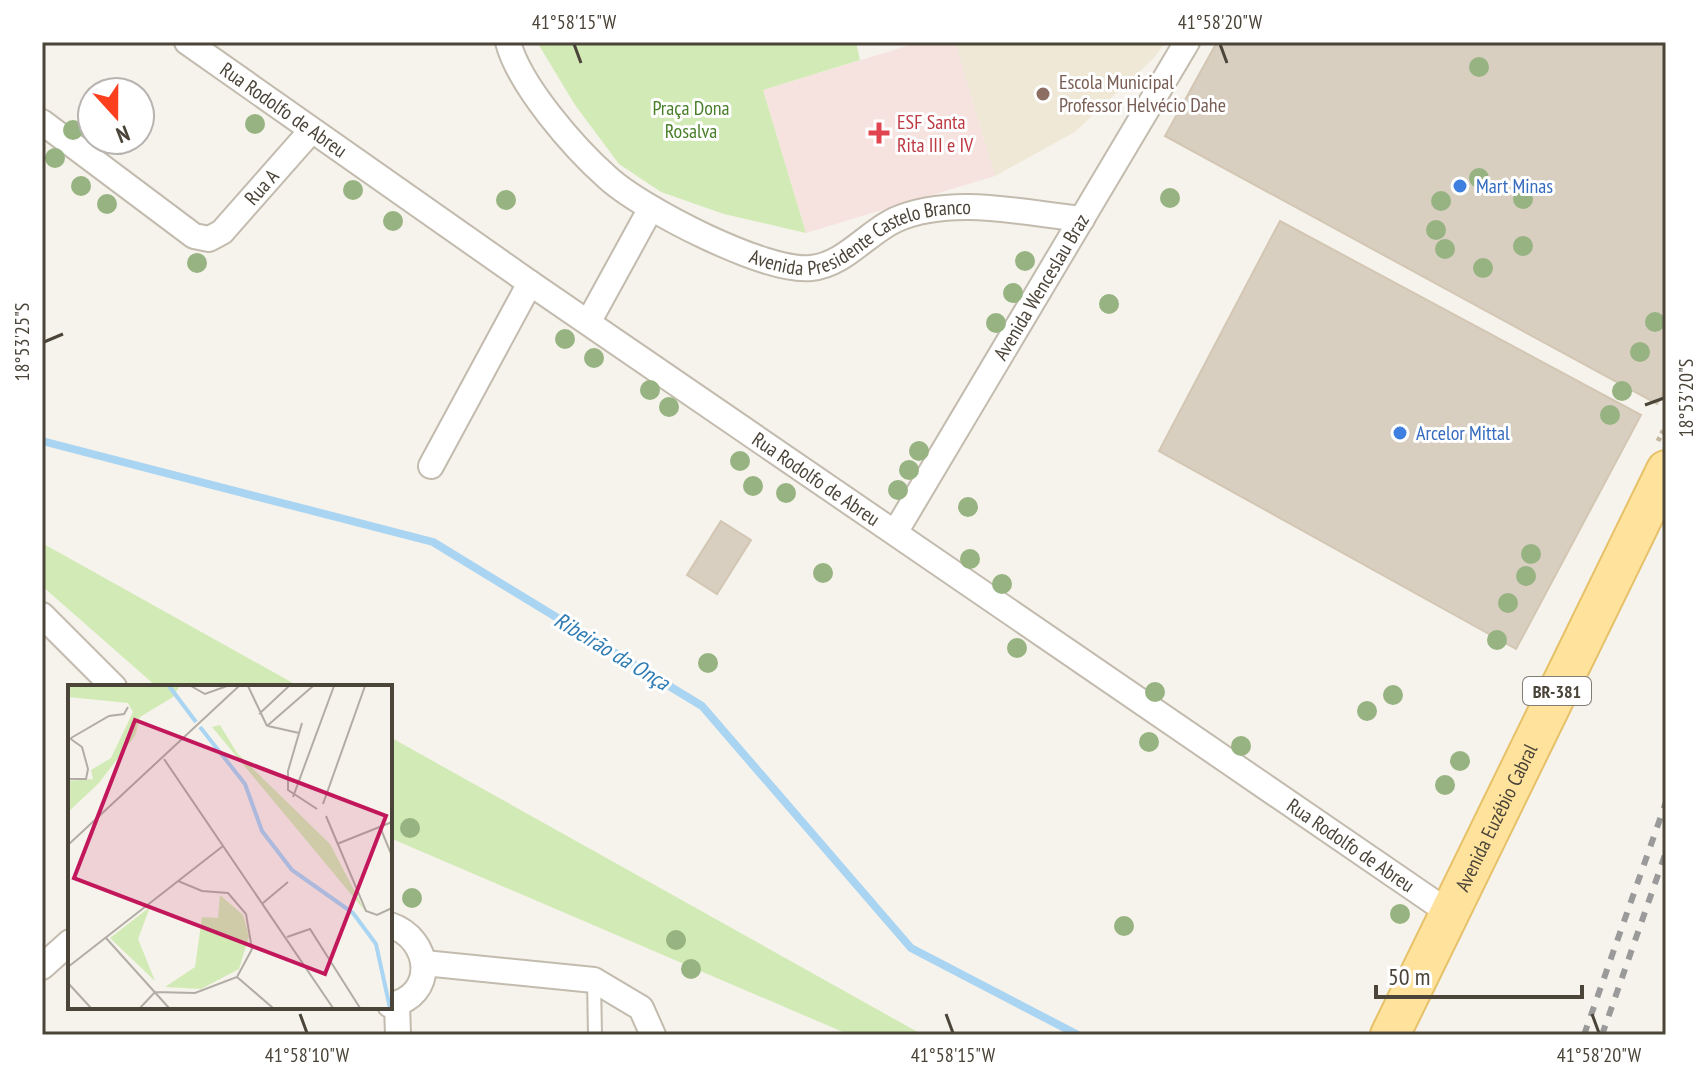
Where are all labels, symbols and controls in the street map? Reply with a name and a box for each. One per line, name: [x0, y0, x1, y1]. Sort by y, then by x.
text: 41°58'15"W: [532, 9, 617, 35]
text: 41°58'20"W: [1178, 9, 1263, 35]
street label: Rua Rodolfo de Abreu: [215, 56, 352, 163]
place label: Escola Municipal Professor Helvécio Dahe: [1059, 69, 1226, 118]
north arrow: [76, 76, 156, 156]
marker: Escola Municipal Professor Helvécio Dahe: [1034, 85, 1052, 103]
park label: Praça Dona Rosalva: [652, 95, 730, 144]
place label: ESF Santa Rita III e IV: [897, 109, 974, 158]
text: N: [113, 119, 134, 150]
marker: ESF Santa Rita III e IV: [868, 122, 890, 144]
street label: Rua A: [239, 163, 285, 210]
place label: Mart Minas: [1476, 173, 1553, 199]
marker: Mart Minas: [1451, 177, 1469, 195]
street label: Avenida Presidente Castelo Branco: [746, 194, 971, 281]
street label: Avenida Wenceslau Braz: [988, 209, 1095, 365]
text: 18°53'25"S: [9, 303, 35, 381]
text: 18°53'20"S: [1673, 359, 1699, 437]
place label: Arcelor Mittal: [1416, 420, 1510, 446]
marker: Arcelor Mittal: [1391, 424, 1409, 442]
street label: Rua Rodolfo de Abreu: [747, 426, 885, 532]
water label: Ribeirão da Onça: [549, 606, 676, 697]
road number: BR-381: [1523, 677, 1591, 705]
inset map: [68, 685, 392, 1009]
street label: Avenida Euzébio Cabral: [1449, 739, 1543, 896]
street label: Rua Rodolfo de Abreu: [1282, 792, 1419, 898]
scale bar: [1376, 949, 1582, 999]
text: 50 m: [1388, 961, 1430, 992]
text: 41°58'10"W: [265, 1042, 350, 1068]
text: 41°58'15"W: [911, 1042, 996, 1068]
text: 41°58'20"W: [1557, 1042, 1642, 1068]

